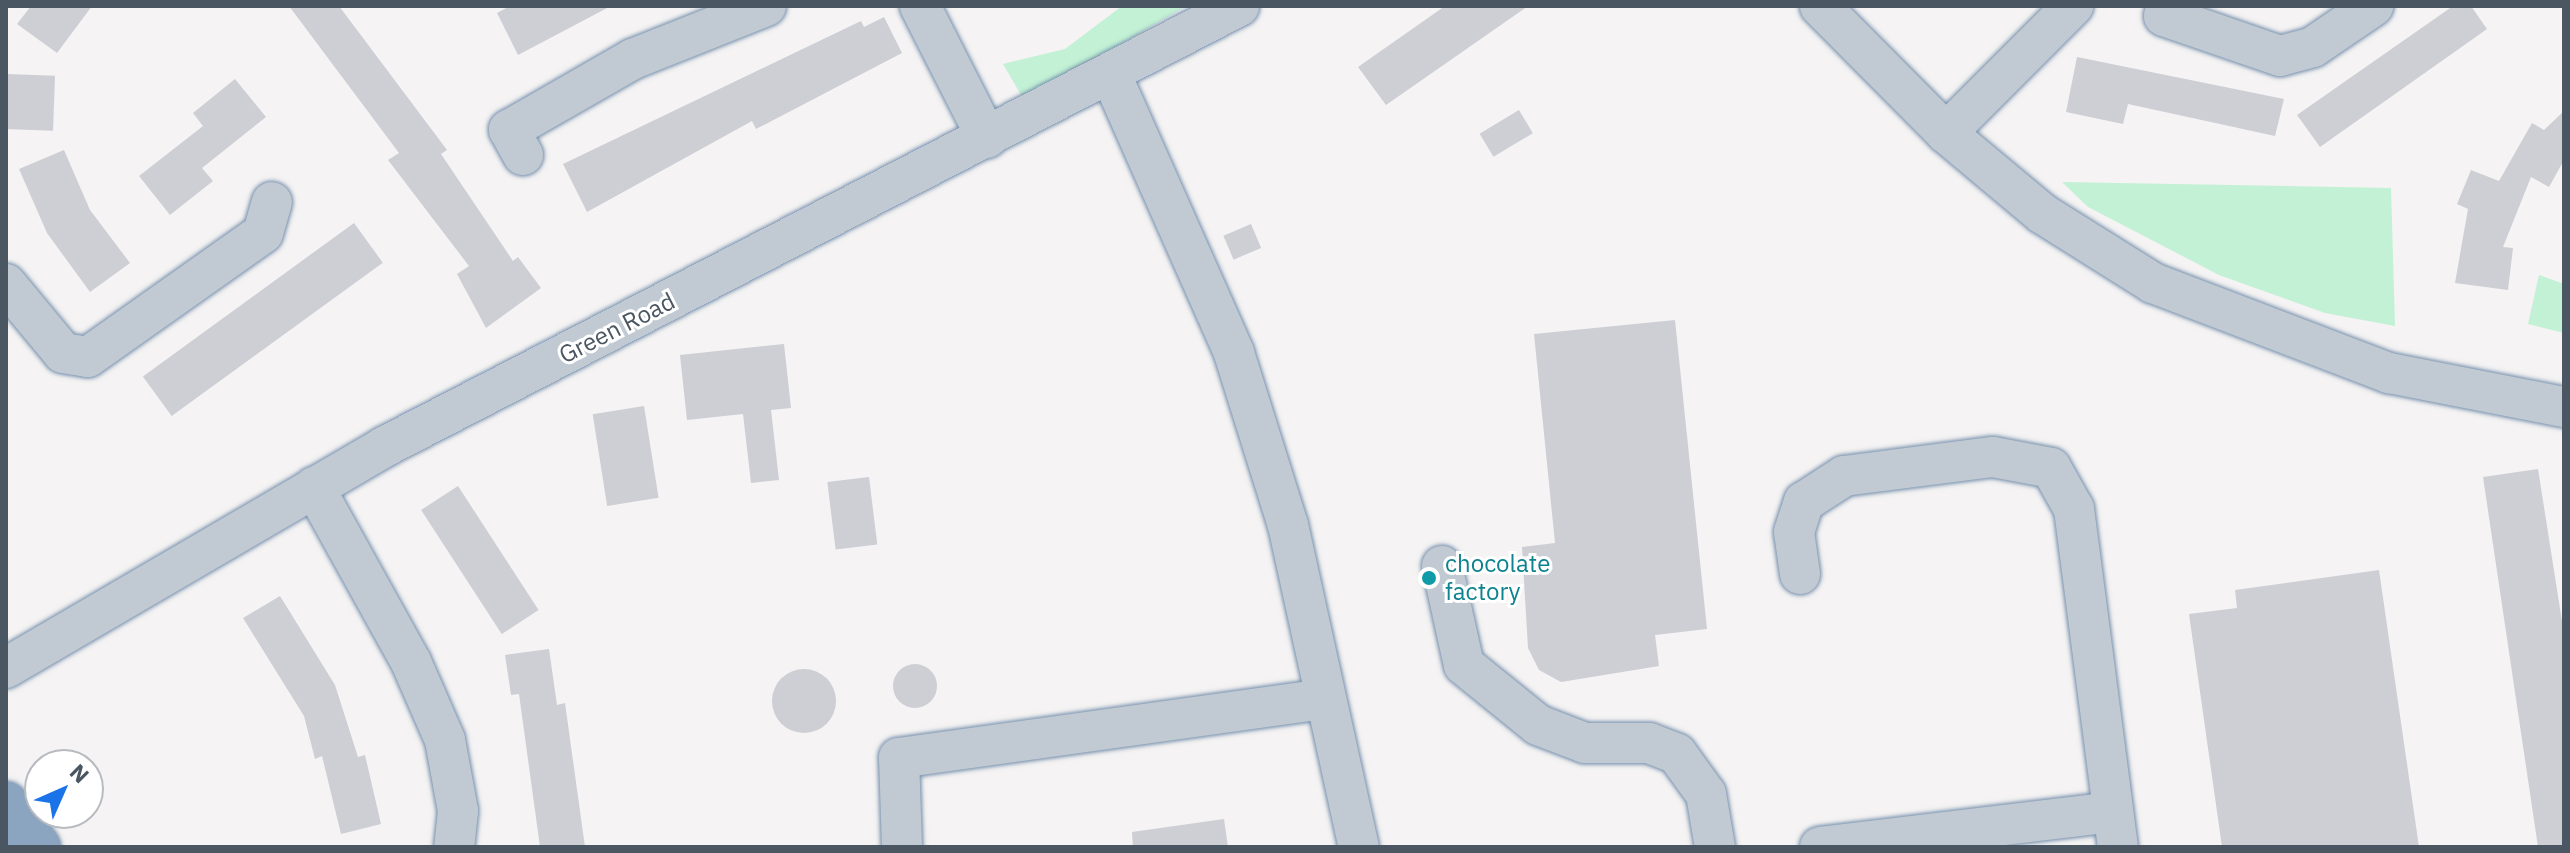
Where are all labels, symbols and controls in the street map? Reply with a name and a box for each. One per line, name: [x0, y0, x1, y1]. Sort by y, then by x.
street label: Green Road: [554, 287, 680, 369]
place label: chocolate factory: [1445, 550, 1550, 606]
marker: chocolate factory: [1420, 569, 1438, 587]
north arrow: [24, 749, 104, 829]
text: N: [64, 757, 96, 789]

